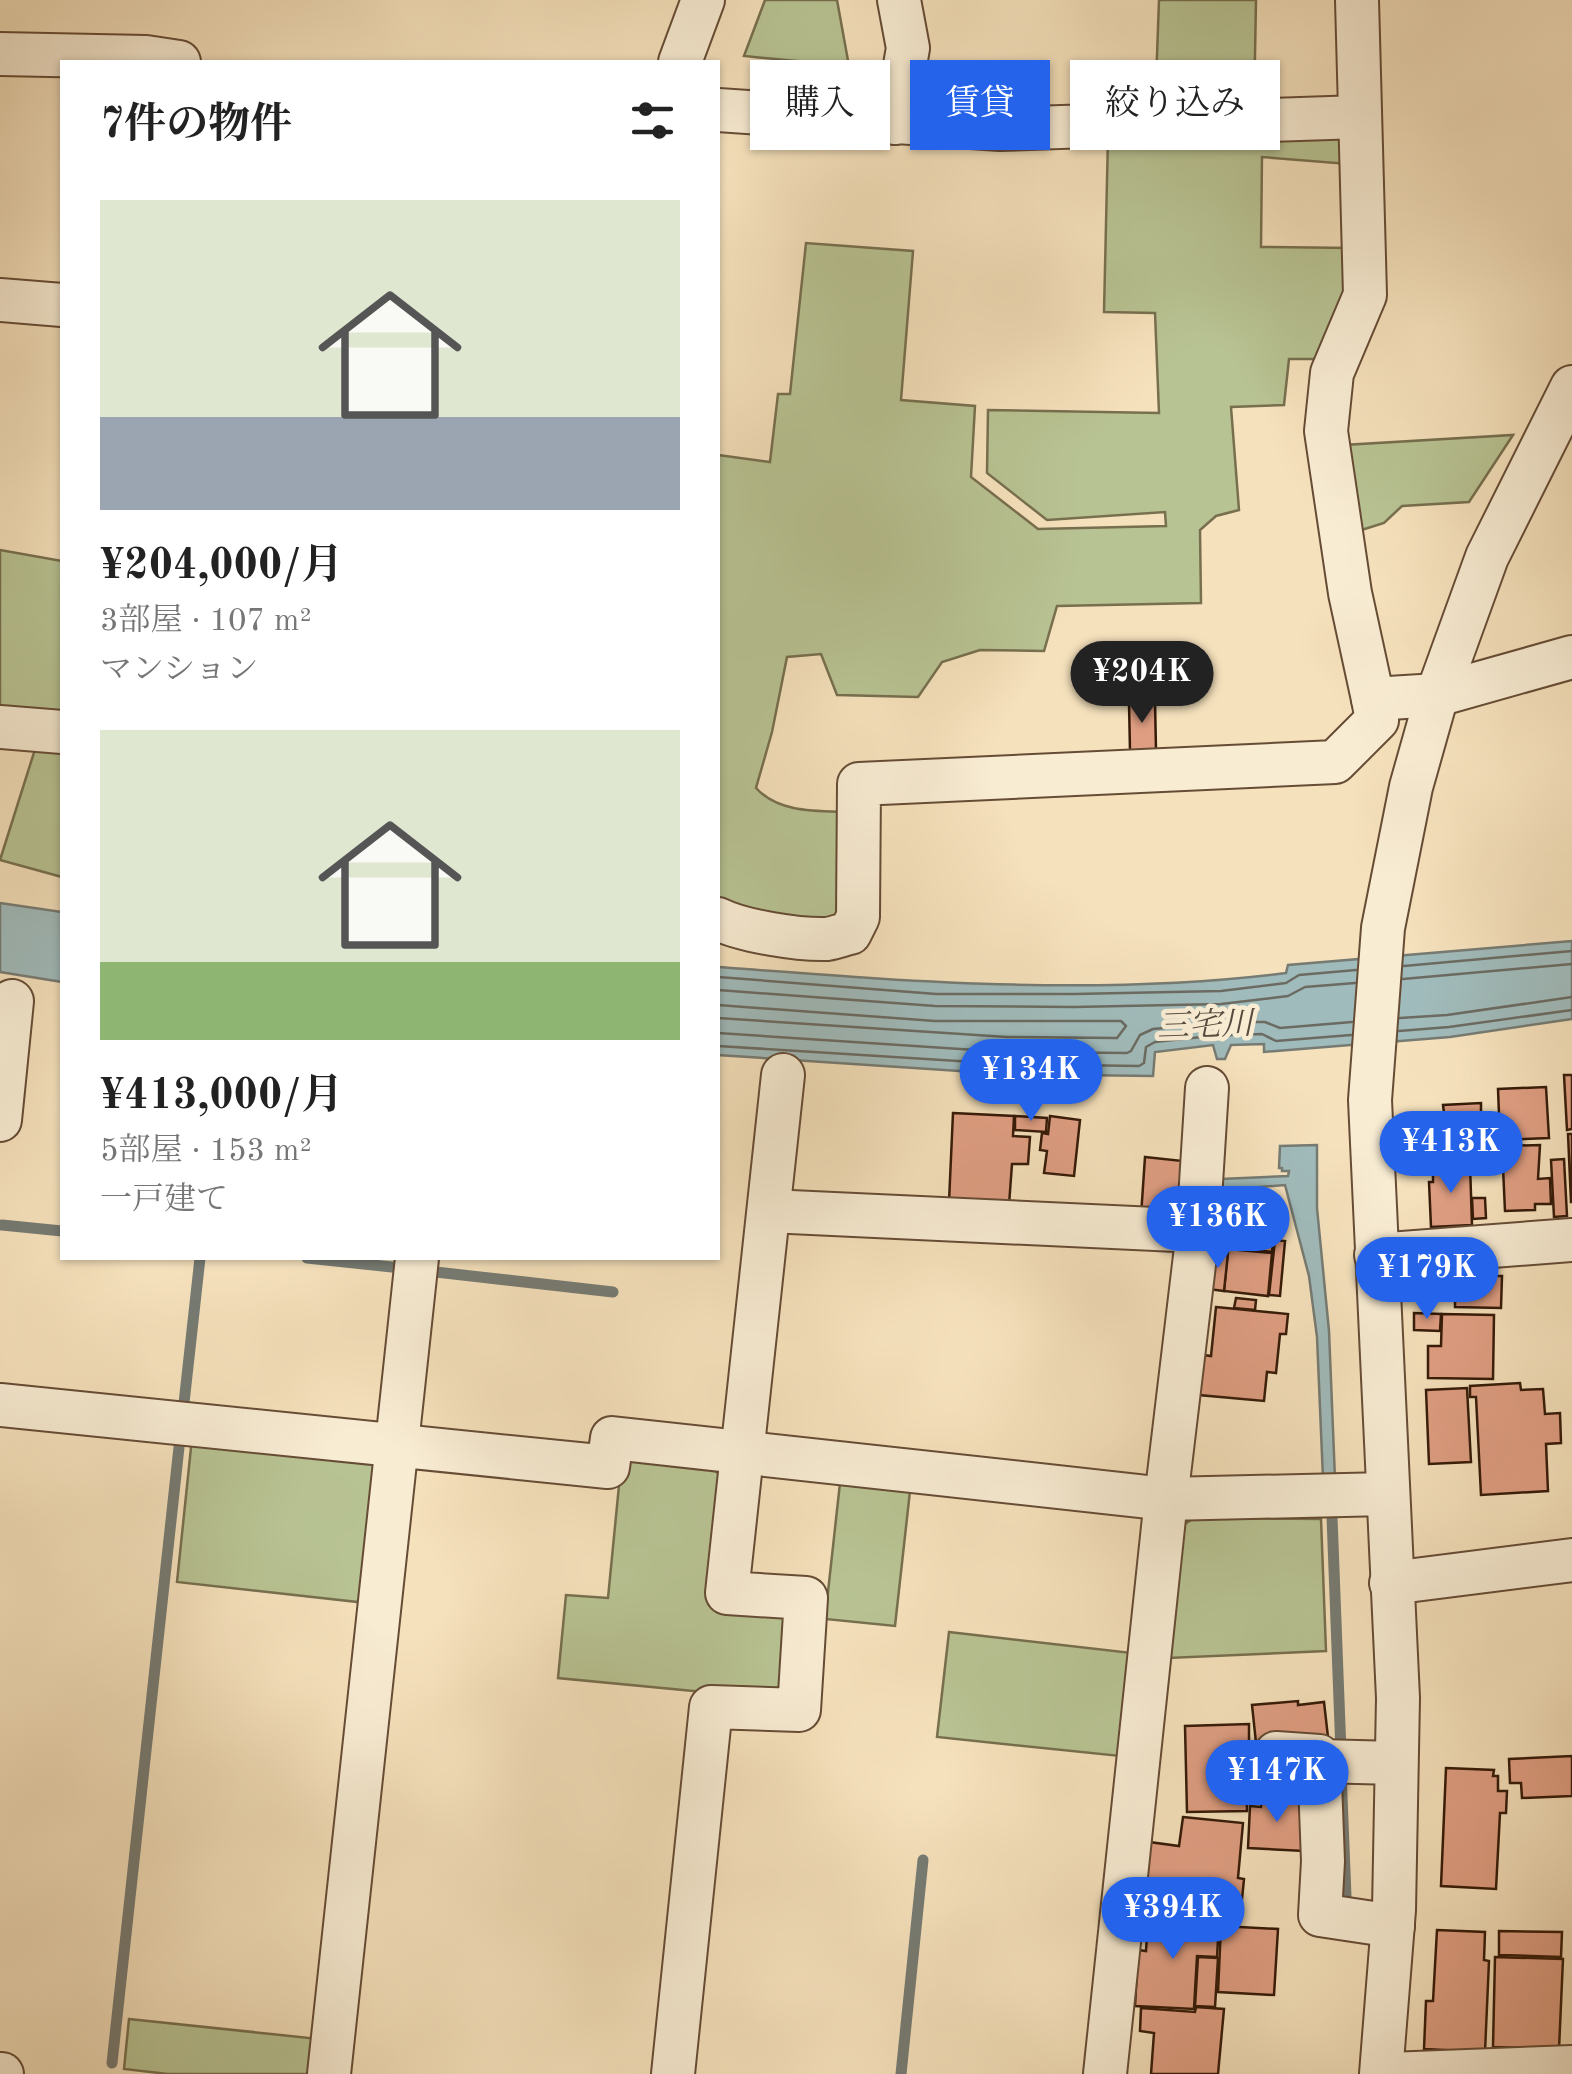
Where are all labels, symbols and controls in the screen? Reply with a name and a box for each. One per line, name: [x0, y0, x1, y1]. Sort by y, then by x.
chip: 購入: [750, 60, 890, 150]
chip: 賃貸: [910, 60, 1050, 150]
chip: 絞り込み: [1070, 60, 1280, 150]
icon: filters: [625, 93, 680, 148]
text: 7件の物件: [100, 105, 292, 147]
icon: home: [300, 265, 480, 445]
text: ¥204,000/月: [100, 546, 343, 588]
text: 3部屋 · 107 m²: [100, 606, 312, 638]
pin: ¥204K: [1072, 641, 1212, 726]
text: マンション: [100, 655, 259, 687]
text: ¥204K: [1093, 657, 1191, 689]
icon: home: [300, 795, 480, 975]
water label: 三宅川: [1156, 1006, 1257, 1045]
pin: ¥134K: [961, 1039, 1101, 1124]
text: ¥134K: [982, 1055, 1080, 1087]
text: ¥413,000/月: [100, 1076, 343, 1118]
pin: ¥413K: [1381, 1111, 1521, 1196]
text: ¥413K: [1402, 1127, 1500, 1159]
text: 5部屋 · 153 m²: [100, 1136, 312, 1168]
text: 一戸建て: [100, 1185, 228, 1217]
pin: ¥136K: [1148, 1186, 1288, 1271]
text: ¥136K: [1169, 1202, 1267, 1234]
pin: ¥179K: [1357, 1237, 1497, 1322]
text: ¥179K: [1378, 1253, 1476, 1285]
pin: ¥147K: [1207, 1740, 1347, 1825]
text: ¥147K: [1228, 1756, 1326, 1788]
pin: ¥394K: [1103, 1877, 1243, 1962]
text: ¥394K: [1124, 1893, 1222, 1925]

